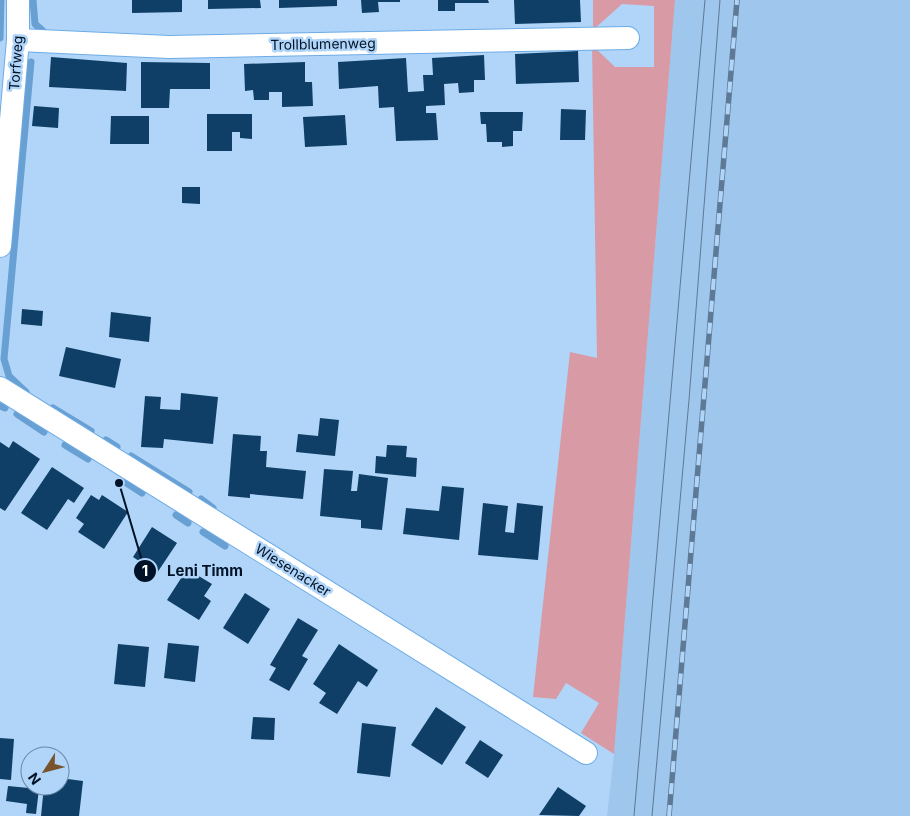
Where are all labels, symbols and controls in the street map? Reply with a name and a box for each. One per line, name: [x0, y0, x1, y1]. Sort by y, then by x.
street label: Trollblumenweg: [270, 34, 376, 53]
street label: Torfweg: [5, 35, 26, 91]
street label: Wiesenacker: [252, 540, 334, 600]
callout: Leni Timm: [132, 556, 253, 586]
text: 1: [142, 561, 148, 580]
text: Leni Timm: [167, 561, 243, 580]
north arrow: [20, 746, 70, 796]
text: N: [24, 770, 44, 788]

